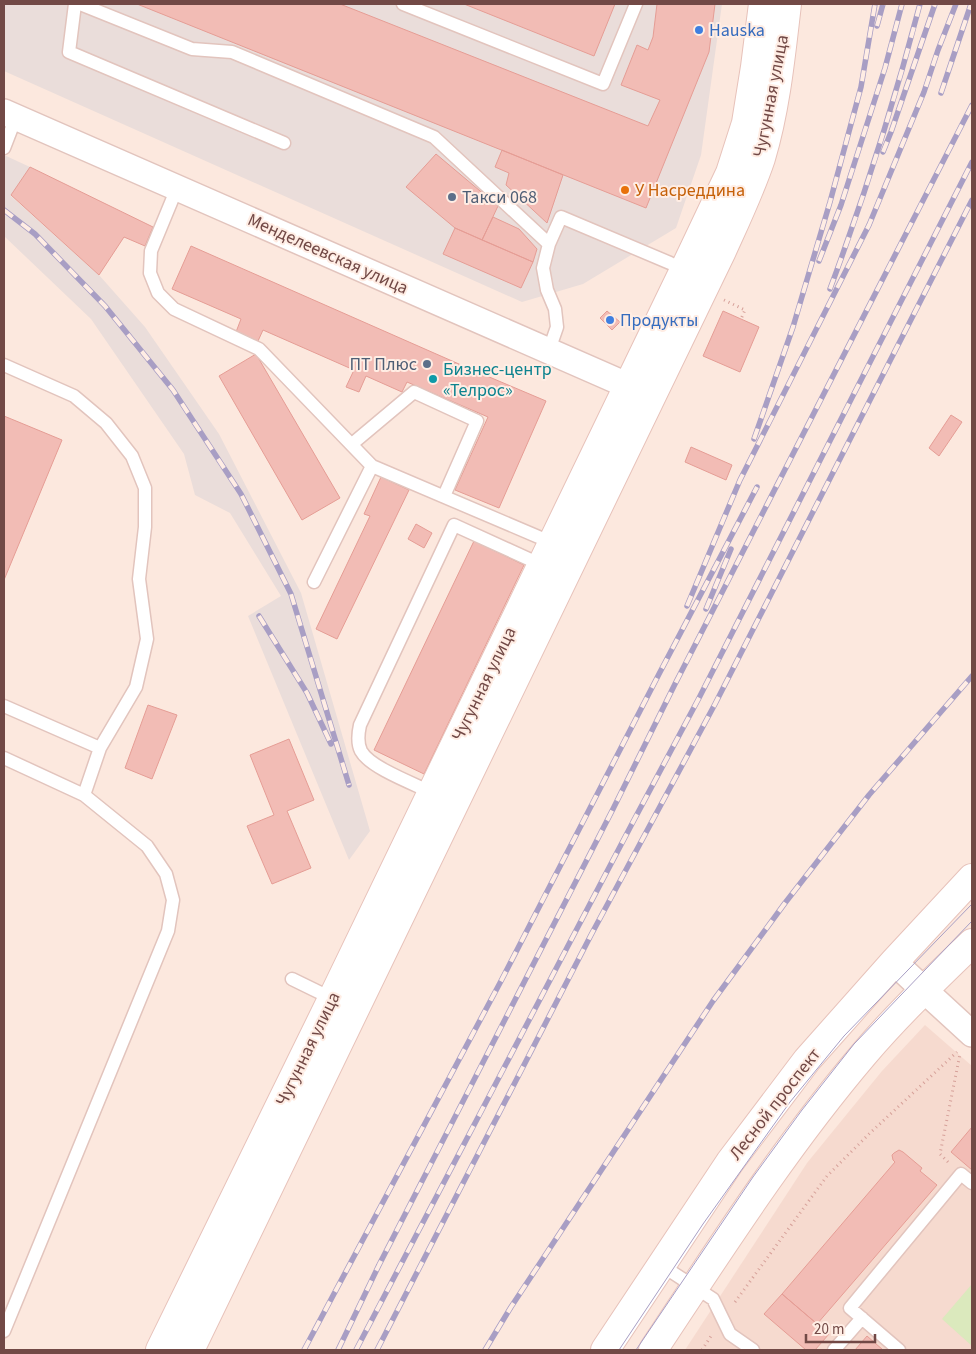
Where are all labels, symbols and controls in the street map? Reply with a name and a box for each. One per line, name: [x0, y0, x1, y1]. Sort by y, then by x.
place label: Hauska: [709, 18, 765, 43]
marker: Hauska: [693, 24, 705, 36]
street label: Чугунная улица: [747, 33, 795, 159]
place label: У Насреддина: [635, 178, 745, 203]
marker: У Насреддина: [619, 184, 631, 196]
place label: Такси 068: [462, 185, 537, 210]
marker: Такси 068: [446, 191, 458, 203]
street label: Менделеевская улица: [244, 207, 412, 301]
place label: Продукты: [620, 308, 698, 333]
marker: Продукты: [604, 314, 616, 326]
place label: ПТ Плюс: [349, 352, 417, 377]
place label: Бизнес-центр «Телрос»: [443, 357, 552, 403]
marker: ПТ Плюс: [421, 358, 433, 370]
marker: Бизнес-центр «Телрос»: [427, 373, 439, 385]
street label: Чугунная улица: [446, 623, 522, 745]
street label: Чугунная улица: [270, 988, 346, 1110]
street label: Лесной проспект: [723, 1043, 827, 1165]
scale bar: [806, 1312, 875, 1344]
text: 20 m: [814, 1319, 844, 1340]

